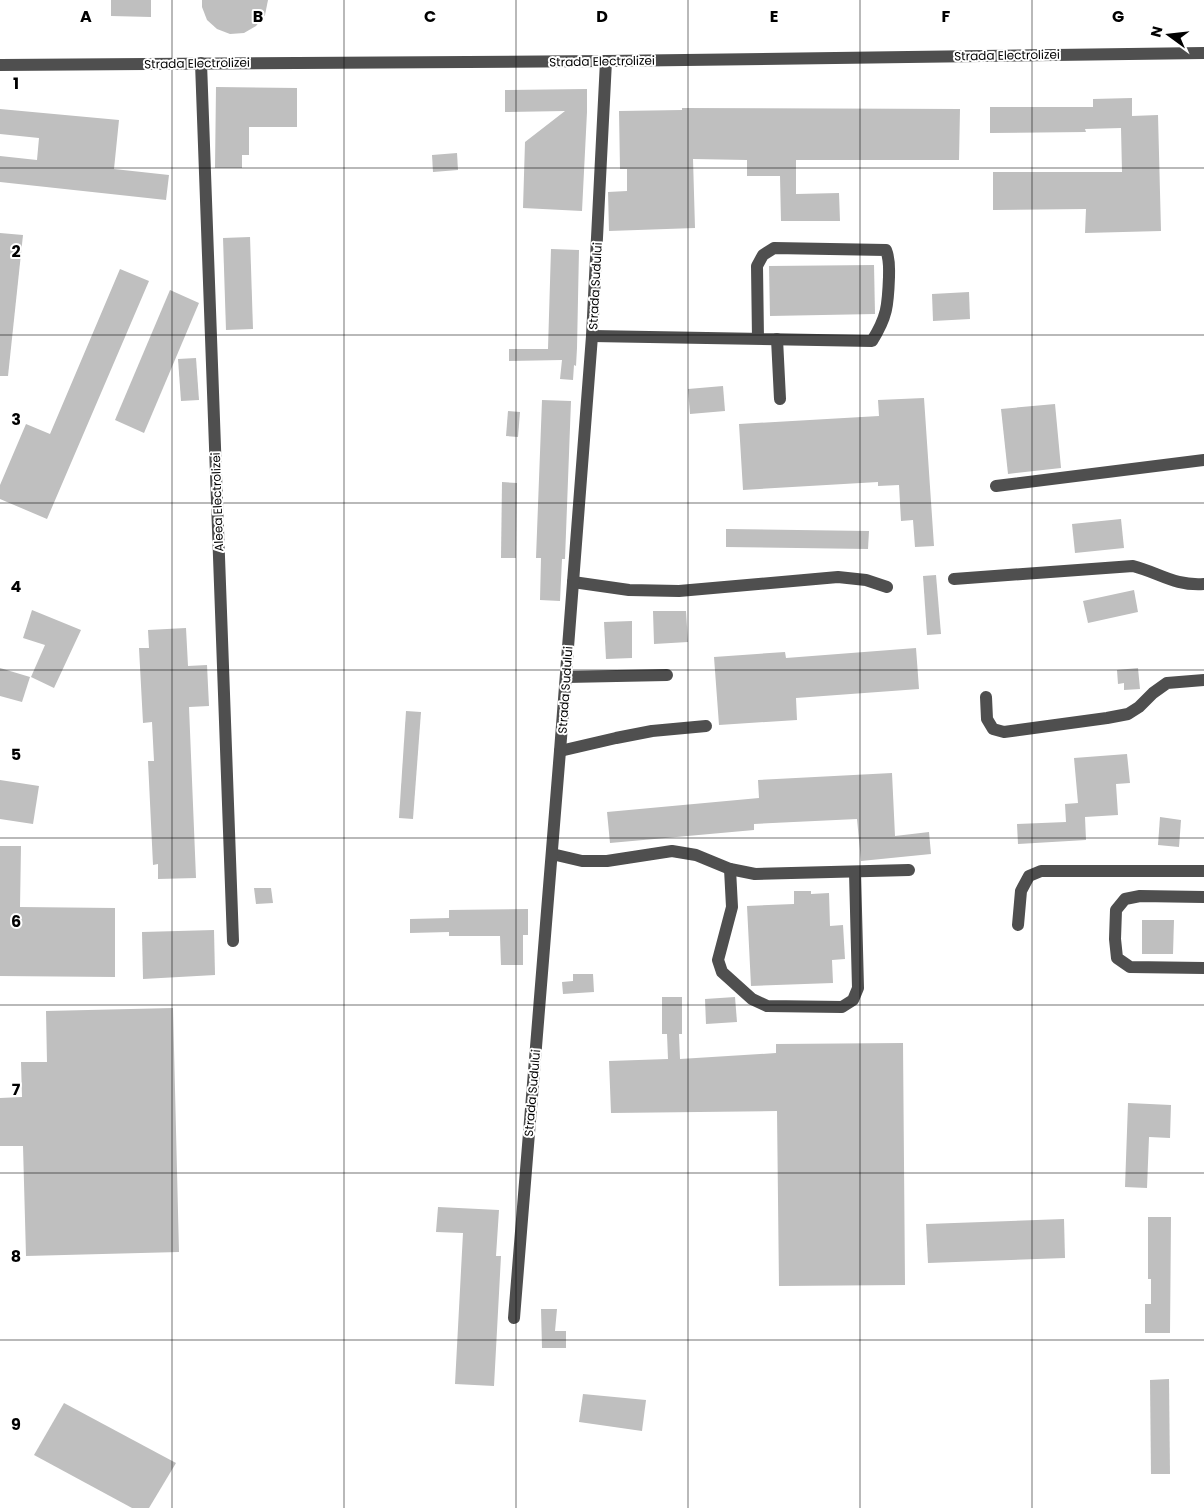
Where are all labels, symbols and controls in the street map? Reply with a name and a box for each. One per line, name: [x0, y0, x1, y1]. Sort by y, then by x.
text: A: [80, 5, 92, 28]
text: B: [253, 5, 263, 28]
text: C: [424, 5, 436, 28]
text: D: [596, 5, 608, 28]
text: E: [770, 5, 778, 28]
text: F: [942, 5, 951, 28]
text: G: [1112, 5, 1124, 28]
north arrow: [1144, 10, 1194, 60]
text: N: [1145, 24, 1167, 39]
street label: Strada Electrolizei: [954, 46, 1060, 64]
street label: Strada Electrolizei: [549, 52, 655, 70]
street label: Strada Electrolizei: [144, 54, 250, 72]
text: 1: [13, 72, 19, 95]
text: 2: [11, 240, 21, 263]
street label: Strada Sudului: [584, 242, 606, 330]
text: 3: [11, 408, 21, 431]
street label: Aleea Electrolizei: [207, 452, 227, 552]
text: 4: [11, 575, 22, 598]
street label: Strada Sudului: [553, 646, 577, 734]
text: 5: [11, 743, 21, 766]
text: 6: [11, 910, 21, 933]
street label: Strada Sudului: [520, 1049, 544, 1137]
text: 7: [12, 1078, 21, 1101]
text: 8: [11, 1245, 21, 1268]
text: 9: [11, 1413, 21, 1436]

